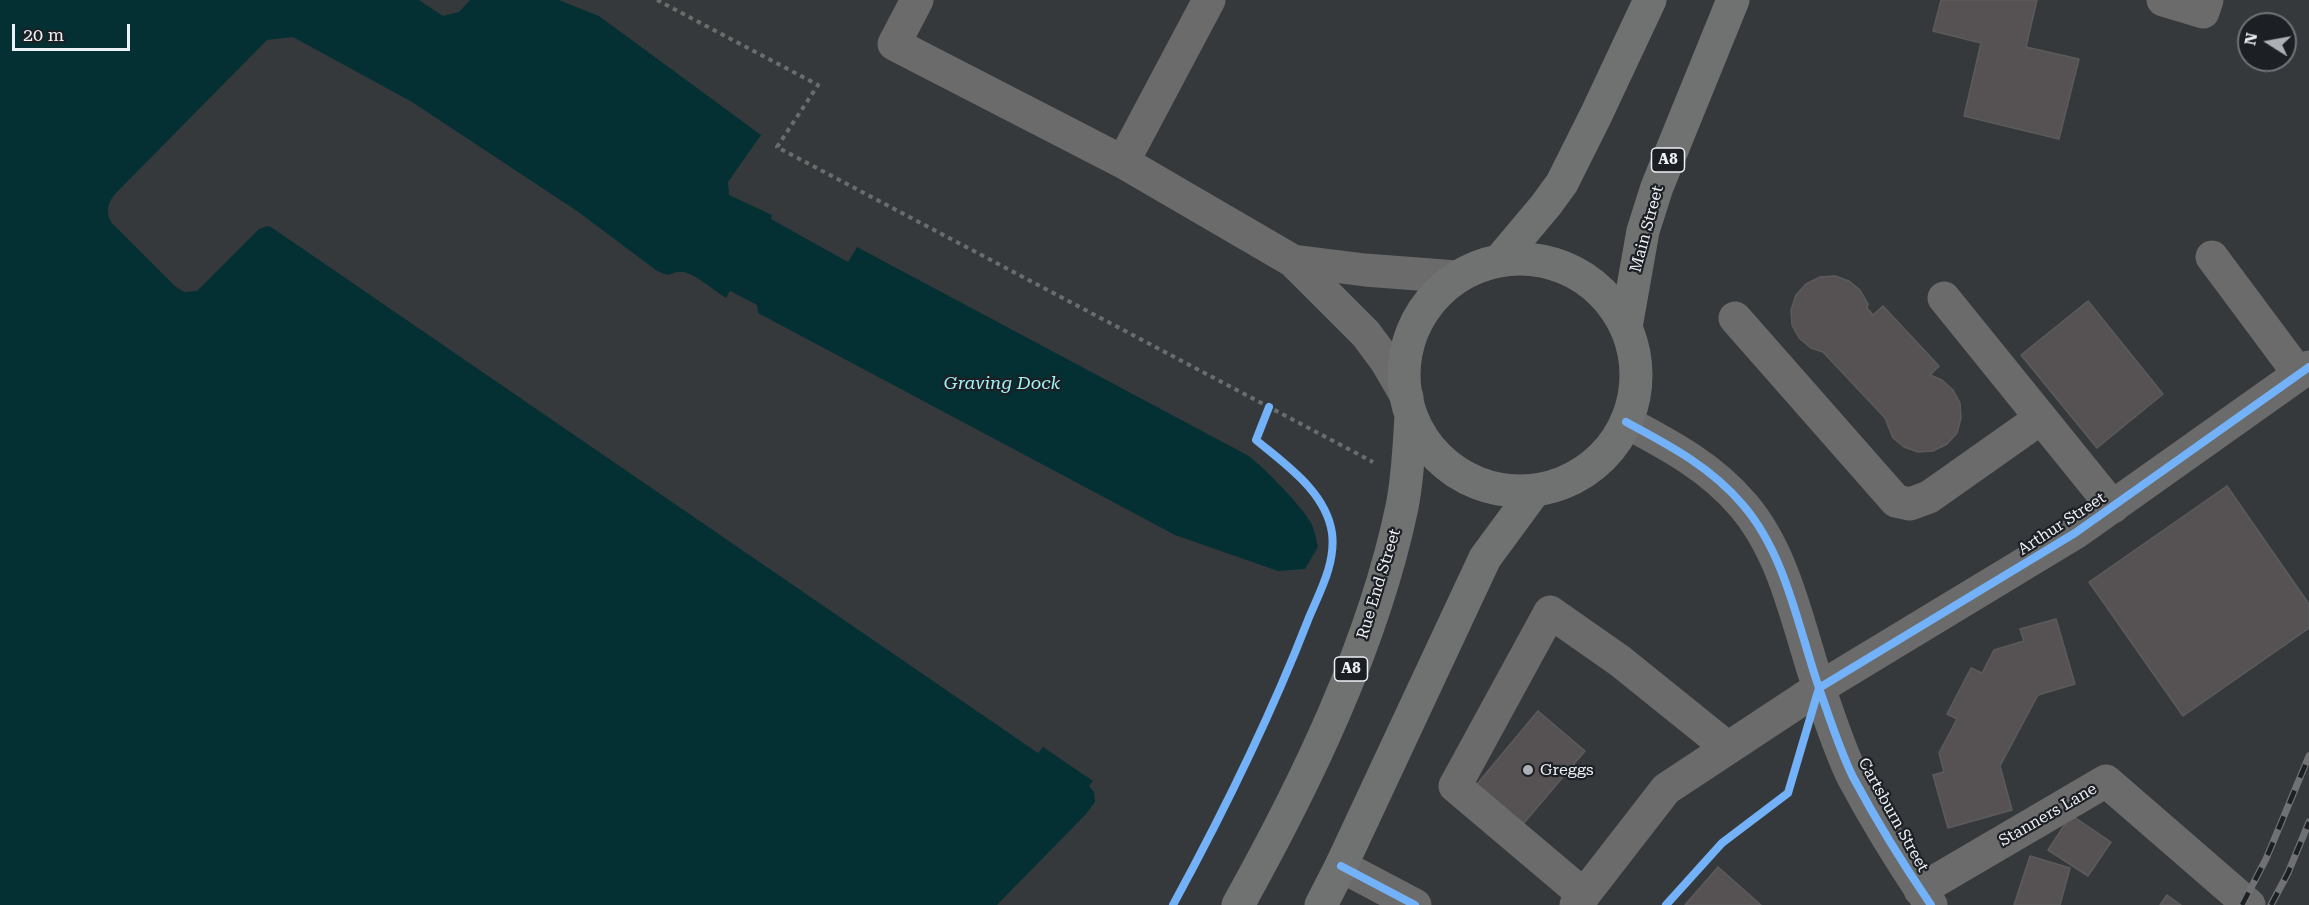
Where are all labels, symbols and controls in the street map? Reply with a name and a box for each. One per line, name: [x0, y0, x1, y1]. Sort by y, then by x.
scale bar: [15, 12, 134, 50]
north arrow: [2237, 12, 2297, 72]
text: 20 m: [23, 24, 64, 45]
text: N: [2240, 31, 2261, 47]
road number: A8: [1652, 148, 1684, 172]
street label: Main Street: [1626, 183, 1668, 275]
water label: Graving Dock: [944, 373, 1060, 395]
street label: Arthur Street: [2015, 489, 2109, 559]
street label: Rue End Street: [1353, 527, 1405, 641]
road number: A8: [1334, 657, 1368, 681]
street label: Cartsburn Street: [1854, 755, 1932, 875]
place label: Greggs: [1540, 760, 1594, 780]
marker: Greggs: [1521, 763, 1535, 777]
street label: Stanners Lane: [1996, 779, 2100, 851]

